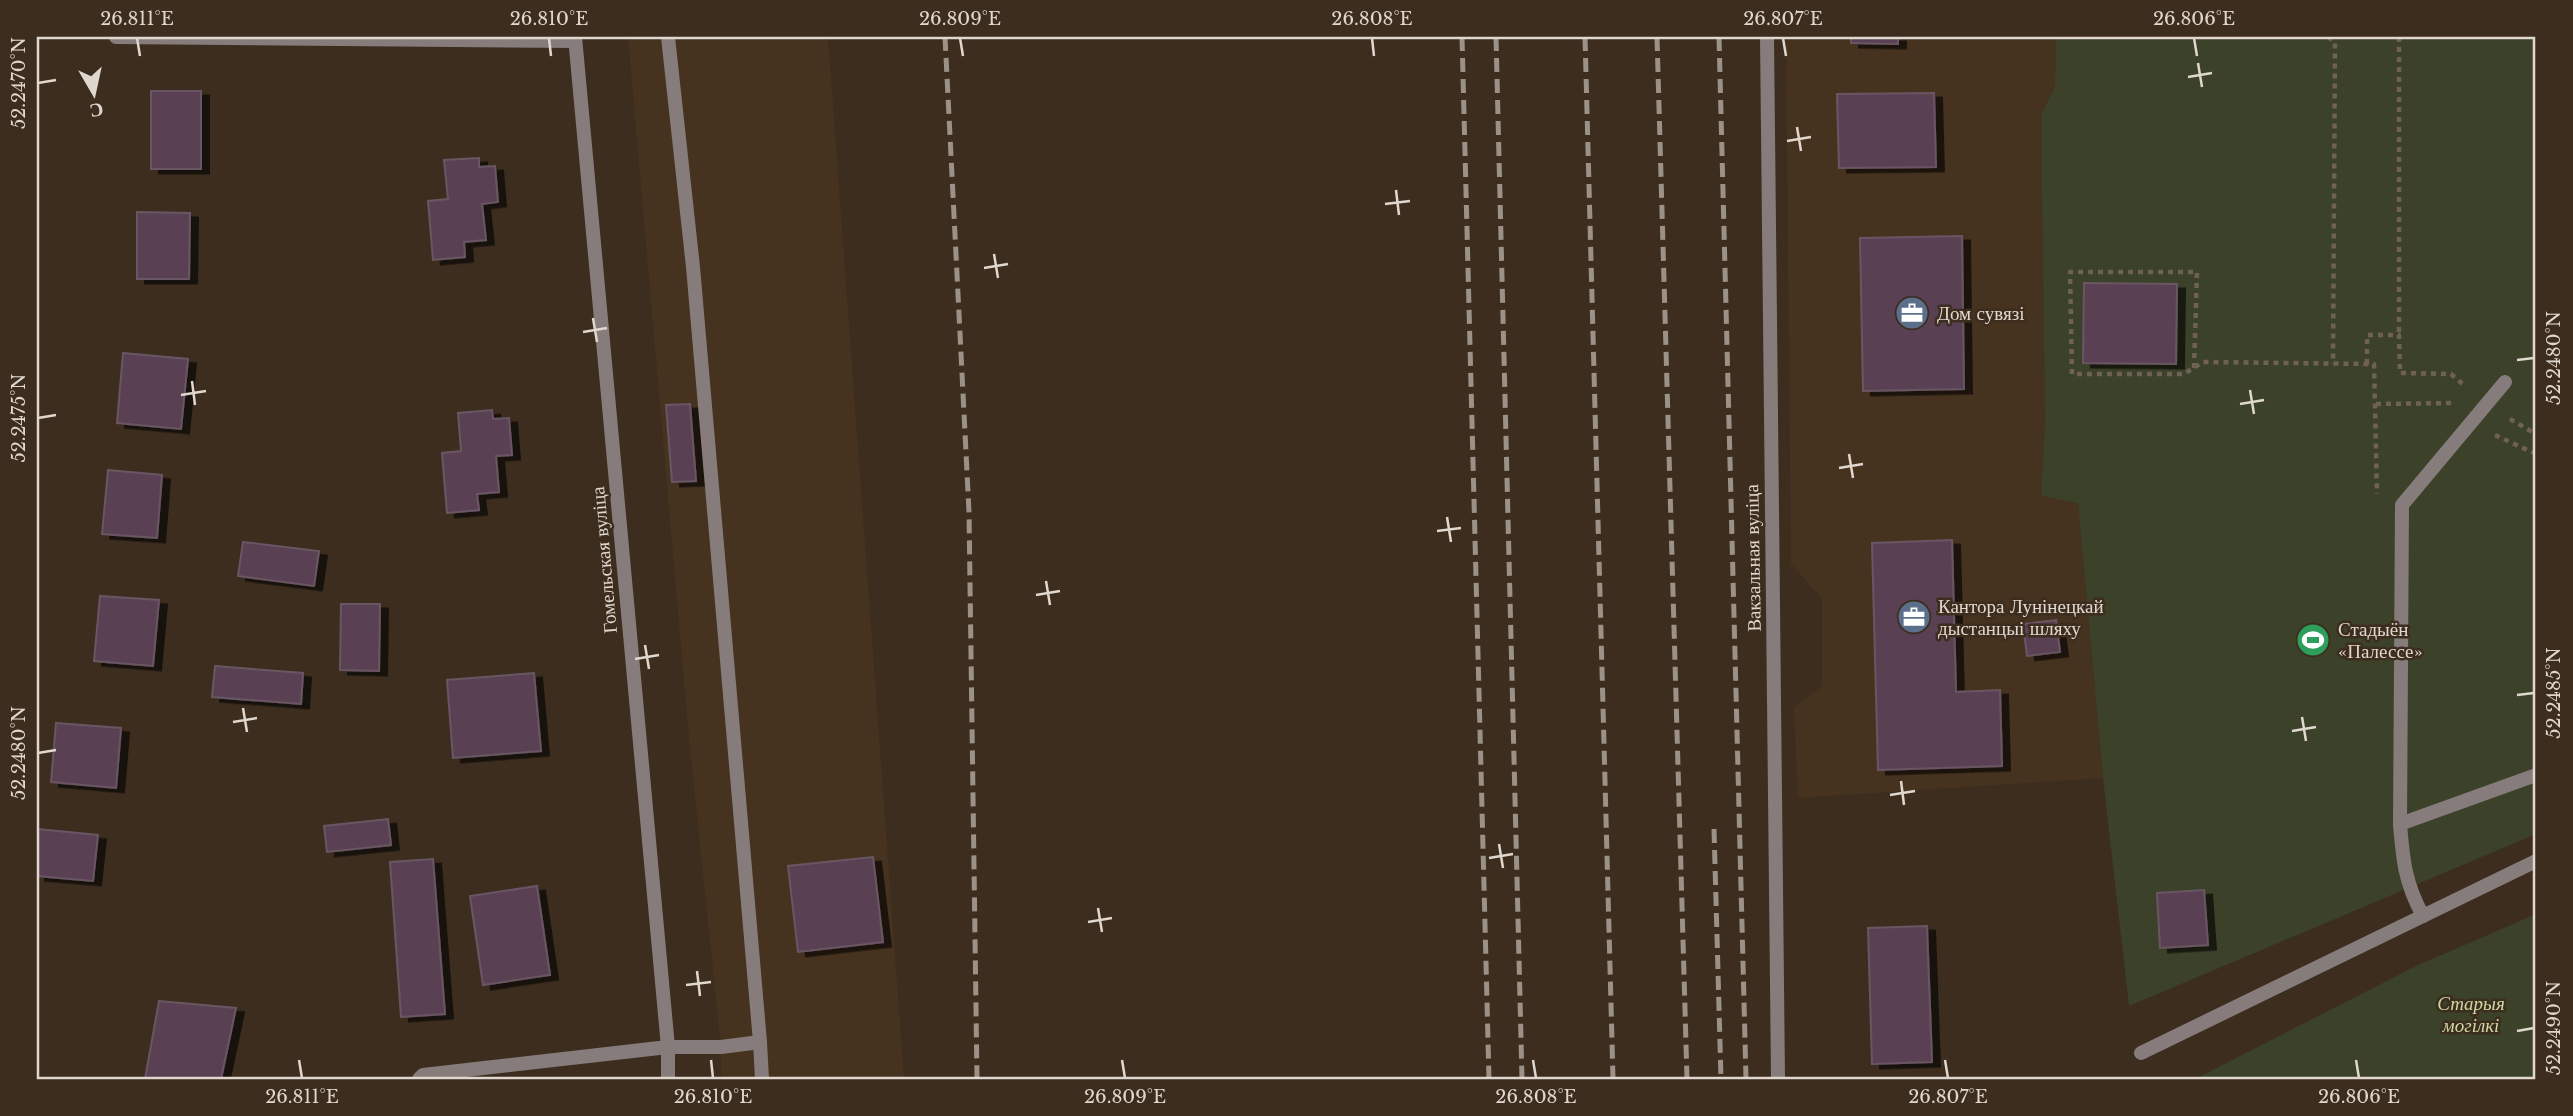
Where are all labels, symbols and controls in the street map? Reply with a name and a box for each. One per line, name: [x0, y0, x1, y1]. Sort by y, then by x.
text: 26.811°E: [100, 8, 174, 30]
text: 26.810°E: [510, 8, 588, 30]
text: 26.809°E: [919, 8, 1001, 30]
text: 26.808°E: [1331, 8, 1413, 30]
text: 26.807°E: [1743, 8, 1823, 30]
text: 26.806°E: [2153, 8, 2235, 30]
text: 52.2470°N: [8, 37, 30, 129]
north arrow: [60, 60, 130, 130]
text: С: [88, 98, 105, 123]
office icon: Дом сувязі: [1893, 294, 1931, 332]
place label: Дом сувязі: [1937, 302, 2025, 325]
text: 52.2480°N: [2543, 311, 2565, 405]
text: 52.2475°N: [8, 373, 30, 463]
street label: Вакзальная вуліца: [1740, 484, 1766, 632]
street label: Гомельская вуліца: [586, 485, 622, 634]
place label: Кантора Лунінецкай дыстанцыі шляху: [1938, 595, 2104, 640]
office icon: Кантора Лунінецкай дыстанцыі шляху: [1895, 598, 1933, 636]
place label: Стадыён «Палессе»: [2338, 618, 2423, 663]
sports icon: Стадыён «Палессе»: [2294, 621, 2332, 659]
text: 52.2485°N: [2543, 647, 2565, 739]
text: 52.2480°N: [8, 706, 30, 800]
text: 52.2490°N: [2543, 981, 2565, 1075]
park label: Старыя могілкі: [2437, 992, 2505, 1037]
text: 26.811°E: [265, 1086, 339, 1108]
text: 26.810°E: [674, 1086, 752, 1108]
text: 26.809°E: [1084, 1086, 1166, 1108]
text: 26.808°E: [1495, 1086, 1577, 1108]
text: 26.807°E: [1908, 1086, 1988, 1108]
text: 26.806°E: [2318, 1086, 2400, 1108]

